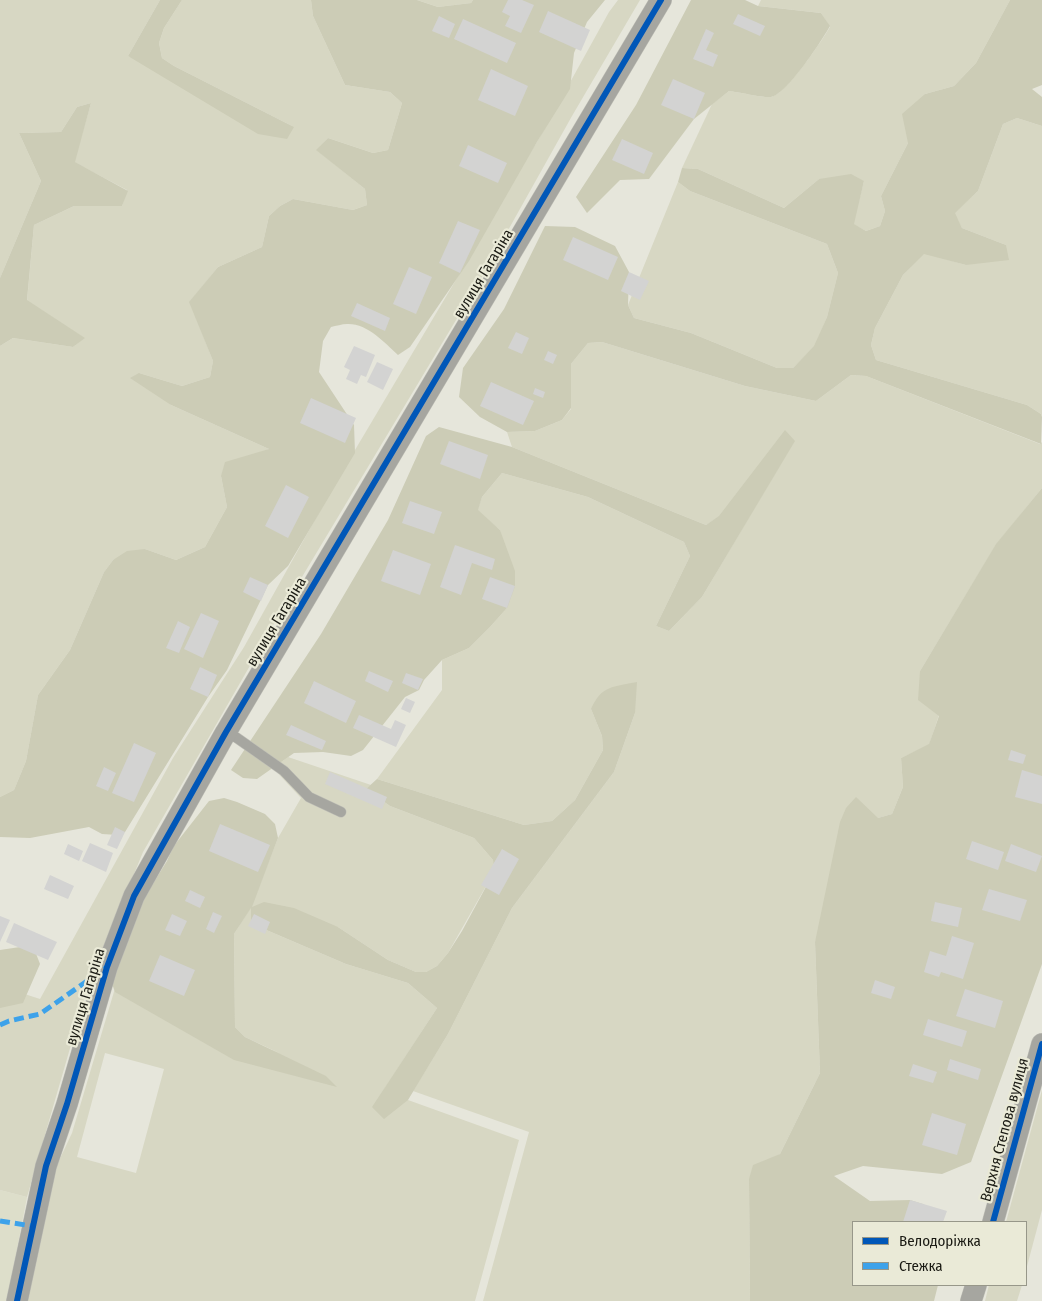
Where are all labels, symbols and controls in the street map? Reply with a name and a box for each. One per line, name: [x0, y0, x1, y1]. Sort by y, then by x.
street label: вулиця Гагаріна: [450, 226, 518, 322]
street label: вулиця Гагаріна: [243, 574, 311, 670]
street label: вулиця Гагаріна: [63, 946, 109, 1048]
street label: Верхня Степова вулиця: [977, 1056, 1033, 1204]
legend: [852, 1221, 1027, 1286]
text: Велодоріжка: [899, 1232, 981, 1250]
text: Стежка: [899, 1257, 943, 1275]

